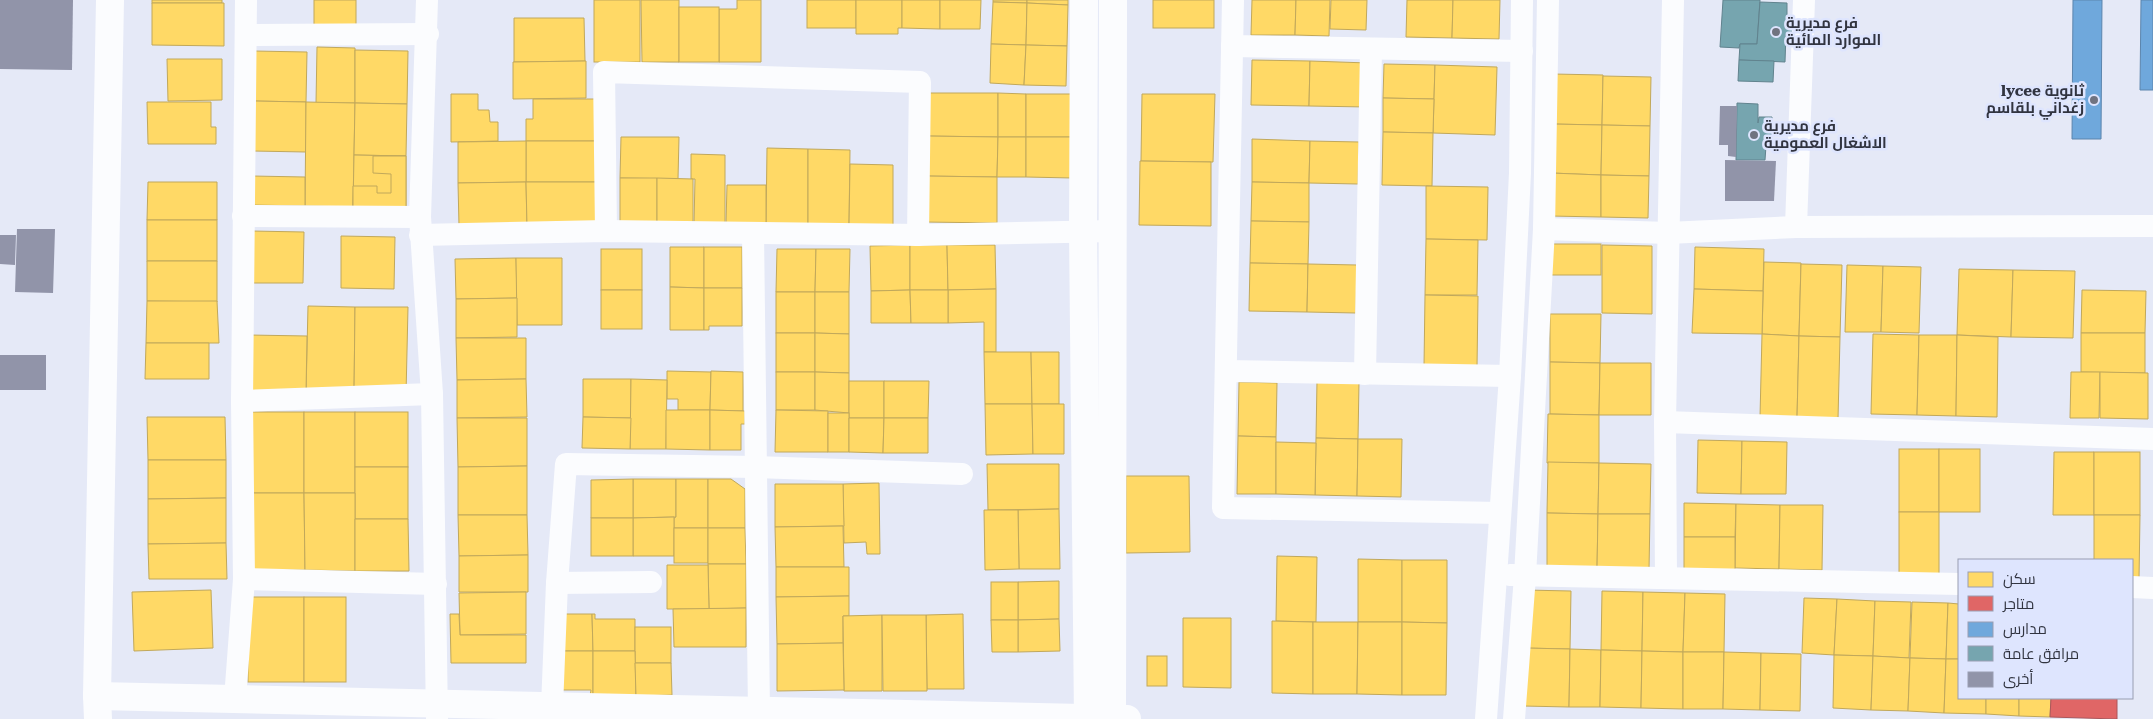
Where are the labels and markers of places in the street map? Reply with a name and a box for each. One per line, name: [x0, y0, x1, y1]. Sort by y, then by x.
place label: فرع مديرية الموارد المائية: [1786, 14, 1881, 49]
marker: فرع مديرية الموارد المائية: [1770, 26, 1782, 38]
place label: lycee ثانوية زغداني بلقاسم: [1986, 82, 2084, 120]
marker: lycee ثانوية زغداني بلقاسم: [2088, 94, 2100, 106]
place label: فرع مديرية الاشغال العمومية: [1764, 117, 1887, 152]
marker: فرع مديرية الاشغال العمومية: [1748, 129, 1760, 141]

